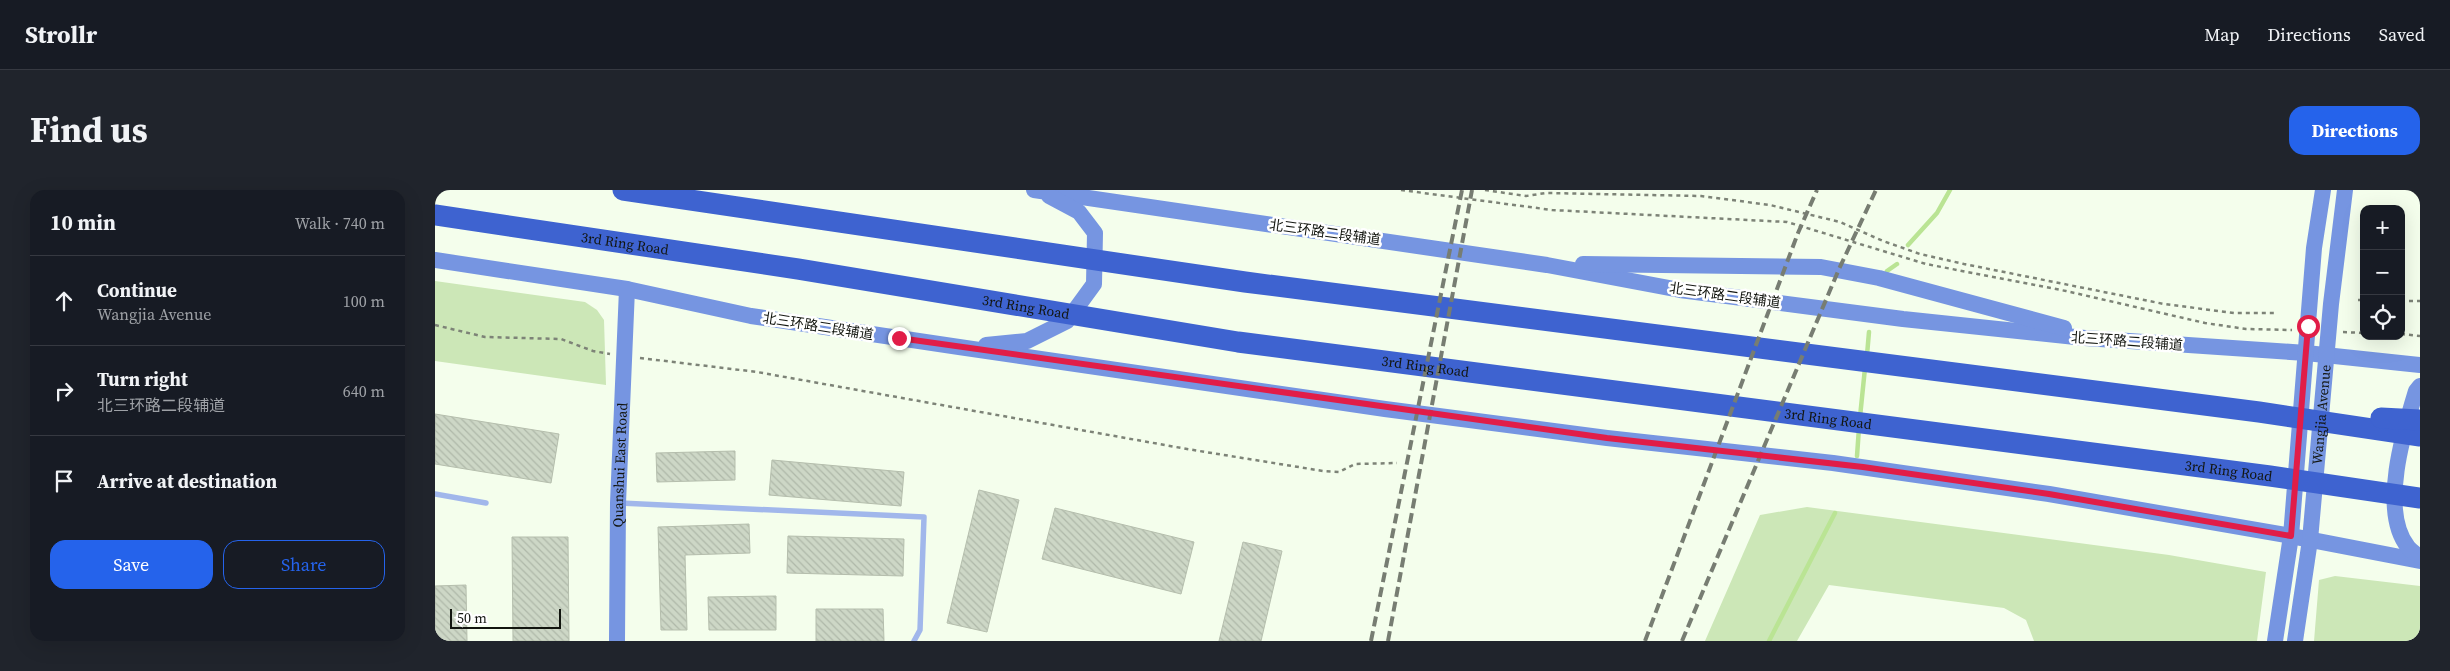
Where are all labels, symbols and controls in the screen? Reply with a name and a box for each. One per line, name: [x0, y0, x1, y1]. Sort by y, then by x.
text: Strollr: [25, 18, 97, 51]
text: Map: [2204, 22, 2240, 47]
text: Directions: [2268, 22, 2351, 47]
text: Saved: [2379, 22, 2425, 47]
text: Find us: [30, 106, 148, 154]
button: Directions: [2289, 106, 2420, 155]
map controls: [2360, 205, 2405, 340]
button: +: [2360, 205, 2405, 250]
text: 10 min: [50, 208, 116, 237]
text: Walk · 740 m: [295, 212, 385, 234]
street label: 北三环路二段辅道: [1268, 214, 1382, 250]
street label: 3rd Ring Road: [580, 227, 670, 260]
button: −: [2360, 250, 2405, 295]
text: Continue: [97, 277, 177, 303]
street label: 北三环路二段辅道: [1668, 277, 1782, 313]
icon: ahead: [50, 287, 78, 315]
text: 100 m: [343, 290, 385, 312]
street label: 3rd Ring Road: [981, 290, 1071, 324]
button: locate: [2360, 295, 2405, 340]
text: Wangjia Avenue: [97, 303, 211, 325]
street label: 北三环路二段辅道: [761, 307, 875, 345]
route start: [2297, 315, 2320, 338]
route end: [888, 327, 911, 350]
street label: 北三环路二段辅道: [2070, 327, 2184, 355]
street label: 3rd Ring Road: [1380, 351, 1470, 382]
street label: Wangjia Avenue: [2307, 364, 2336, 465]
text: Turn right: [97, 366, 188, 392]
icon: right: [50, 377, 78, 405]
text: 640 m: [343, 380, 385, 402]
text: 北三环路二段辅道: [97, 394, 225, 416]
street label: Quanshui East Road: [608, 402, 632, 527]
street label: 3rd Ring Road: [1783, 403, 1873, 434]
street label: 3rd Ring Road: [2184, 455, 2274, 486]
icon: arrive: [50, 467, 78, 495]
text: Arrive at destination: [97, 468, 277, 494]
button: Save: [50, 540, 213, 589]
button: Share: [223, 540, 385, 589]
scale bar: [450, 606, 561, 629]
text: 50 m: [457, 608, 487, 628]

